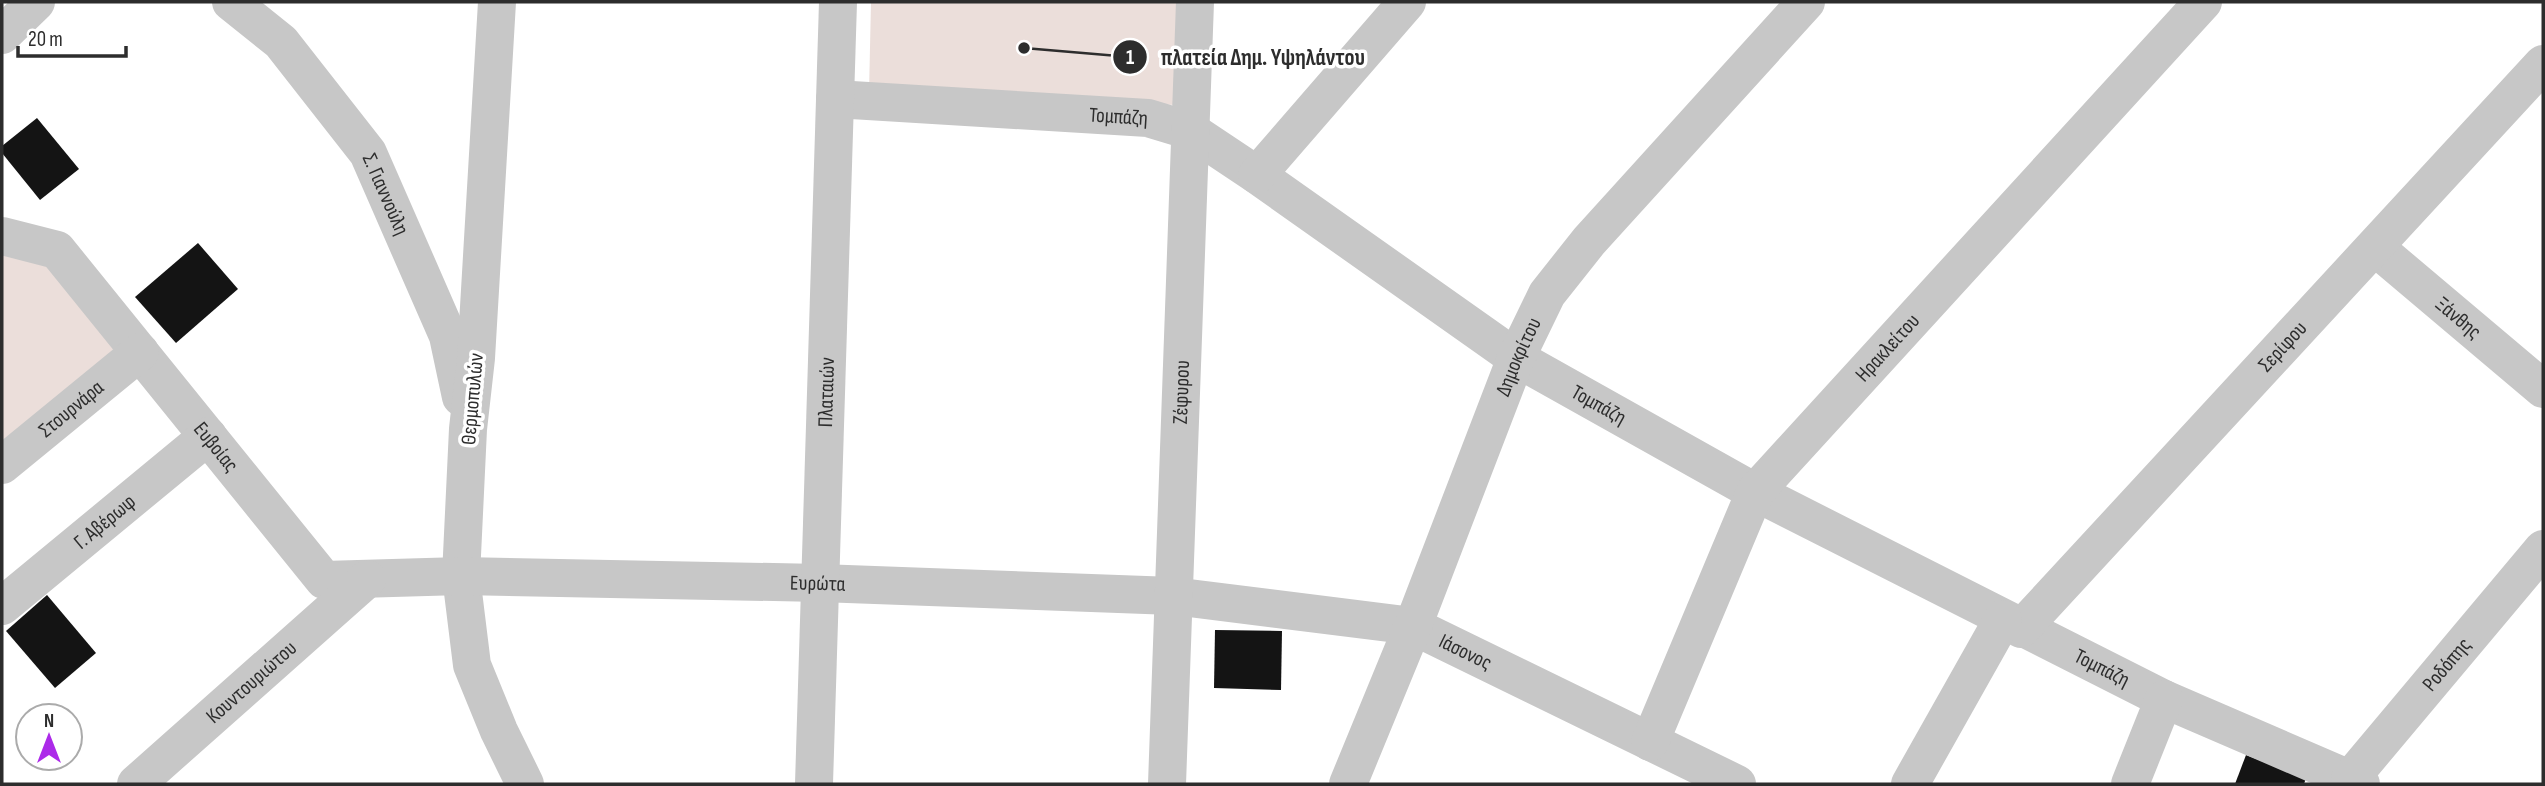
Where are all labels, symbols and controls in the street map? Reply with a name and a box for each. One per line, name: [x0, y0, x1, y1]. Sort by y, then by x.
scale bar: [18, 14, 126, 58]
text: 20 m: [28, 27, 63, 52]
callout: πλατεία Δημ. Υψηλάντου: [1112, 35, 1379, 79]
text: πλατεία Δημ. Υψηλάντου: [1161, 44, 1365, 72]
text: 1: [1126, 45, 1134, 70]
street label: Τομπάζη: [1088, 102, 1149, 131]
street label: Σ. Γιαννούλη: [357, 150, 414, 239]
street label: Ξάνθης: [2430, 292, 2486, 345]
street label: Ηρακλείτου: [1850, 309, 1925, 387]
street label: Δημοκρίτου: [1491, 313, 1547, 400]
street label: Σερίφου: [2253, 316, 2312, 377]
street label: Θερμοπυλών: [456, 352, 489, 446]
street label: Πλαταιών: [813, 357, 840, 428]
street label: Ζέφυρου: [1168, 360, 1195, 425]
street label: Στουρνάρα: [34, 375, 109, 443]
street label: Τομπάζη: [1567, 380, 1630, 430]
street label: Ευβοίας: [188, 417, 244, 477]
street label: Γ. Αβέρωφ: [69, 489, 141, 555]
street label: Ευρώτα: [790, 570, 846, 597]
street label: Ιάσονος: [1435, 629, 1496, 676]
street label: Ροδόπης: [2417, 633, 2476, 696]
street label: Κουντουριώτου: [201, 636, 302, 729]
street label: Τομπάζη: [2070, 644, 2134, 693]
north arrow: [14, 702, 84, 772]
text: N: [44, 710, 54, 733]

